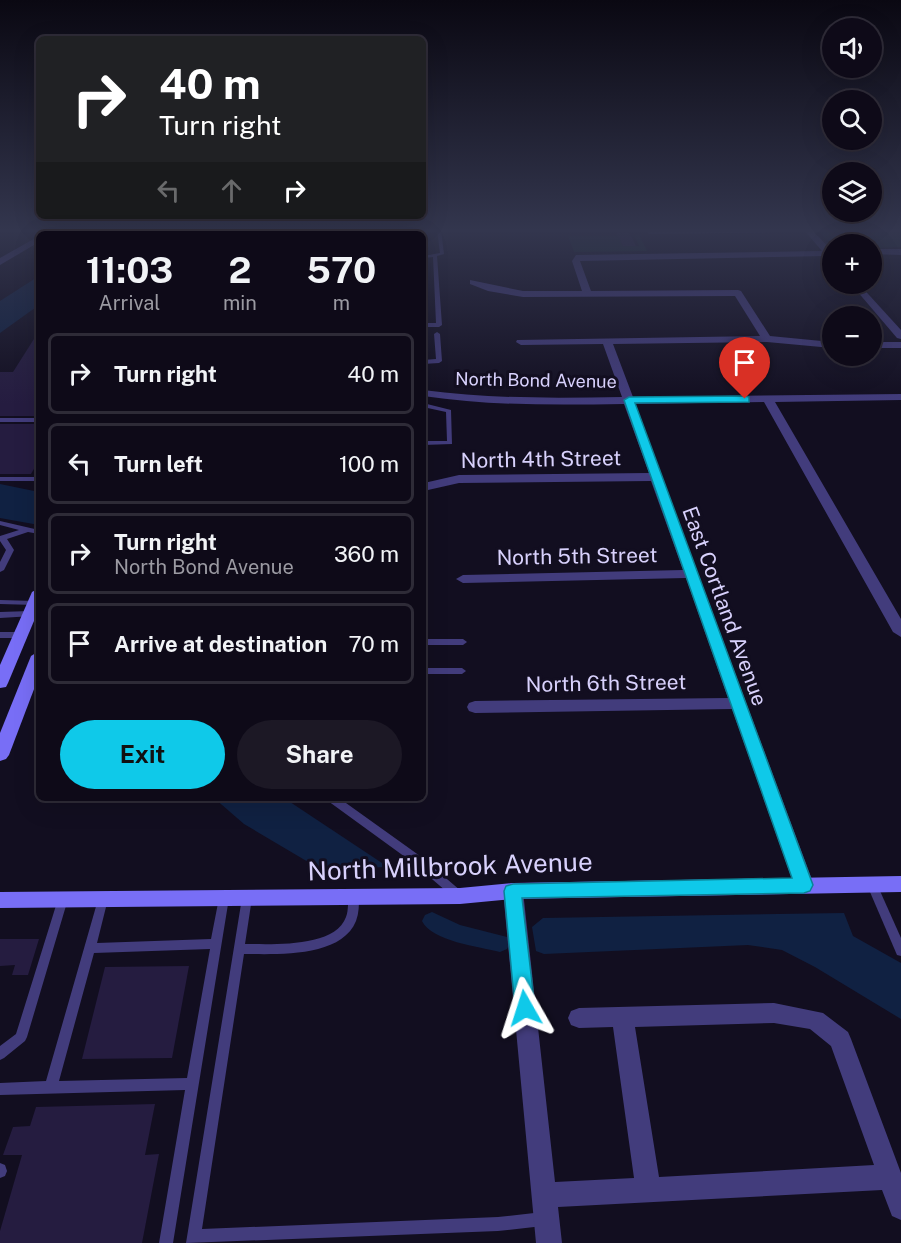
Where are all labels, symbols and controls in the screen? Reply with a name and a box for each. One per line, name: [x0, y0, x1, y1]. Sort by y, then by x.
map controls: [822, 18, 882, 366]
button: sound: [822, 18, 882, 78]
text: 40 m: [159, 59, 261, 108]
icon: right: [60, 60, 138, 138]
button: search: [822, 90, 882, 150]
text: Turn right: [159, 109, 282, 141]
button: layers: [822, 162, 882, 222]
icon: left: [152, 174, 185, 207]
icon: ahead: [215, 174, 248, 207]
icon: right: [278, 174, 311, 207]
button: +: [822, 234, 882, 294]
text: 11:03: [86, 249, 173, 291]
text: 2: [228, 249, 251, 291]
text: 570: [307, 249, 376, 291]
text: Arrival: [99, 291, 160, 315]
text: min: [223, 291, 257, 315]
text: m: [333, 291, 350, 315]
button: −: [822, 306, 882, 366]
pin: [719, 337, 770, 399]
icon: arrive: [728, 346, 761, 379]
icon: right: [63, 357, 96, 390]
text: Turn right: [114, 361, 217, 387]
text: 40 m: [347, 361, 399, 387]
street label: North Bond Avenue: [455, 368, 617, 392]
street label: North 4th Street: [460, 445, 622, 473]
icon: left: [63, 447, 96, 480]
text: Turn left: [114, 451, 203, 477]
text: 100 m: [339, 451, 399, 477]
street label: East Cortland Avenue: [677, 503, 773, 709]
text: Turn right: [114, 529, 217, 555]
icon: right: [63, 537, 96, 570]
text: 360 m: [334, 541, 399, 567]
street label: North 5th Street: [496, 542, 658, 570]
text: North Bond Avenue: [114, 555, 294, 579]
icon: arrive: [63, 627, 96, 660]
text: Arrive at destination: [114, 631, 327, 657]
text: 70 m: [348, 631, 399, 657]
street label: North 6th Street: [525, 669, 687, 697]
button: Exit: [60, 720, 225, 789]
button: Share: [237, 720, 402, 789]
street label: North Millbrook Avenue: [307, 846, 593, 886]
position arrow: [493, 976, 557, 1040]

